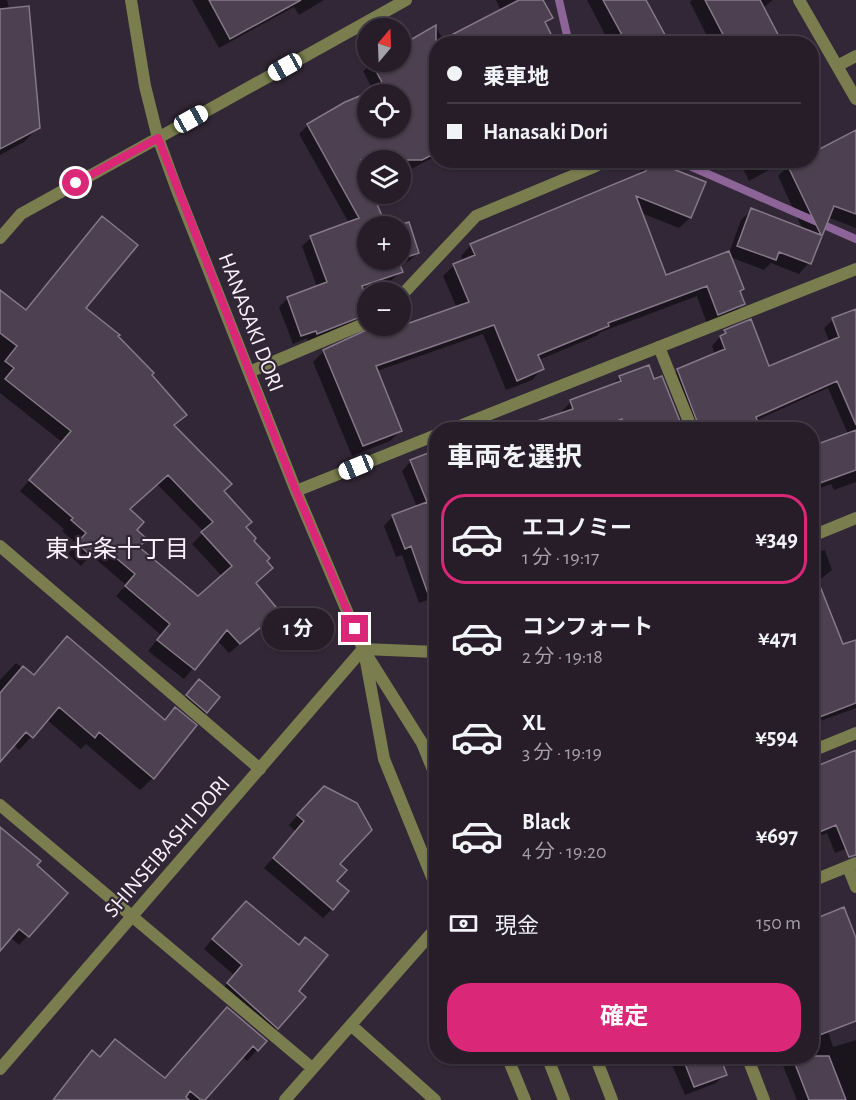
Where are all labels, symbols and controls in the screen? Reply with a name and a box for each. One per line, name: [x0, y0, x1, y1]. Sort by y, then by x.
north arrow: [357, 18, 411, 72]
map controls: [357, 18, 411, 336]
car: [265, 50, 305, 84]
text: 乗車地: [483, 66, 549, 88]
button: locate: [357, 84, 411, 138]
car: [171, 102, 211, 136]
text: Hanasaki Dori: [483, 121, 608, 143]
button: layers: [357, 150, 411, 204]
route start: [62, 169, 89, 196]
button: +: [357, 216, 411, 270]
street label: HANASAKI DORI: [215, 250, 288, 395]
button: −: [357, 282, 411, 336]
text: 車両を選択: [447, 444, 582, 471]
car: [336, 452, 376, 482]
icon: car: [450, 512, 504, 566]
text: エコノミー: [522, 517, 632, 539]
text: ¥349: [755, 528, 798, 550]
district label: 東七条十丁目: [45, 536, 189, 562]
text: 1 分 · 19:17: [522, 548, 599, 568]
callout: 1 分: [262, 608, 334, 650]
icon: car: [450, 611, 504, 665]
route end: [341, 615, 368, 642]
text: コンフォート: [522, 616, 653, 638]
text: 1 分: [283, 619, 313, 639]
text: ¥471: [758, 627, 798, 649]
text: 2 分 · 19:18: [522, 647, 603, 667]
icon: car: [450, 710, 504, 764]
text: XL: [522, 712, 545, 734]
text: ¥594: [755, 726, 798, 748]
text: 3 分 · 19:19: [522, 743, 602, 763]
street label: SHINSEIBASHI DORI: [100, 772, 234, 921]
icon: car: [450, 809, 504, 863]
text: Black: [522, 811, 570, 833]
text: ¥697: [756, 825, 798, 847]
text: 4 分 · 19:20: [522, 842, 607, 862]
icon: cash: [447, 907, 480, 940]
text: 150 m: [756, 913, 801, 933]
text: 現金: [495, 915, 539, 937]
button: 確定: [447, 983, 801, 1052]

